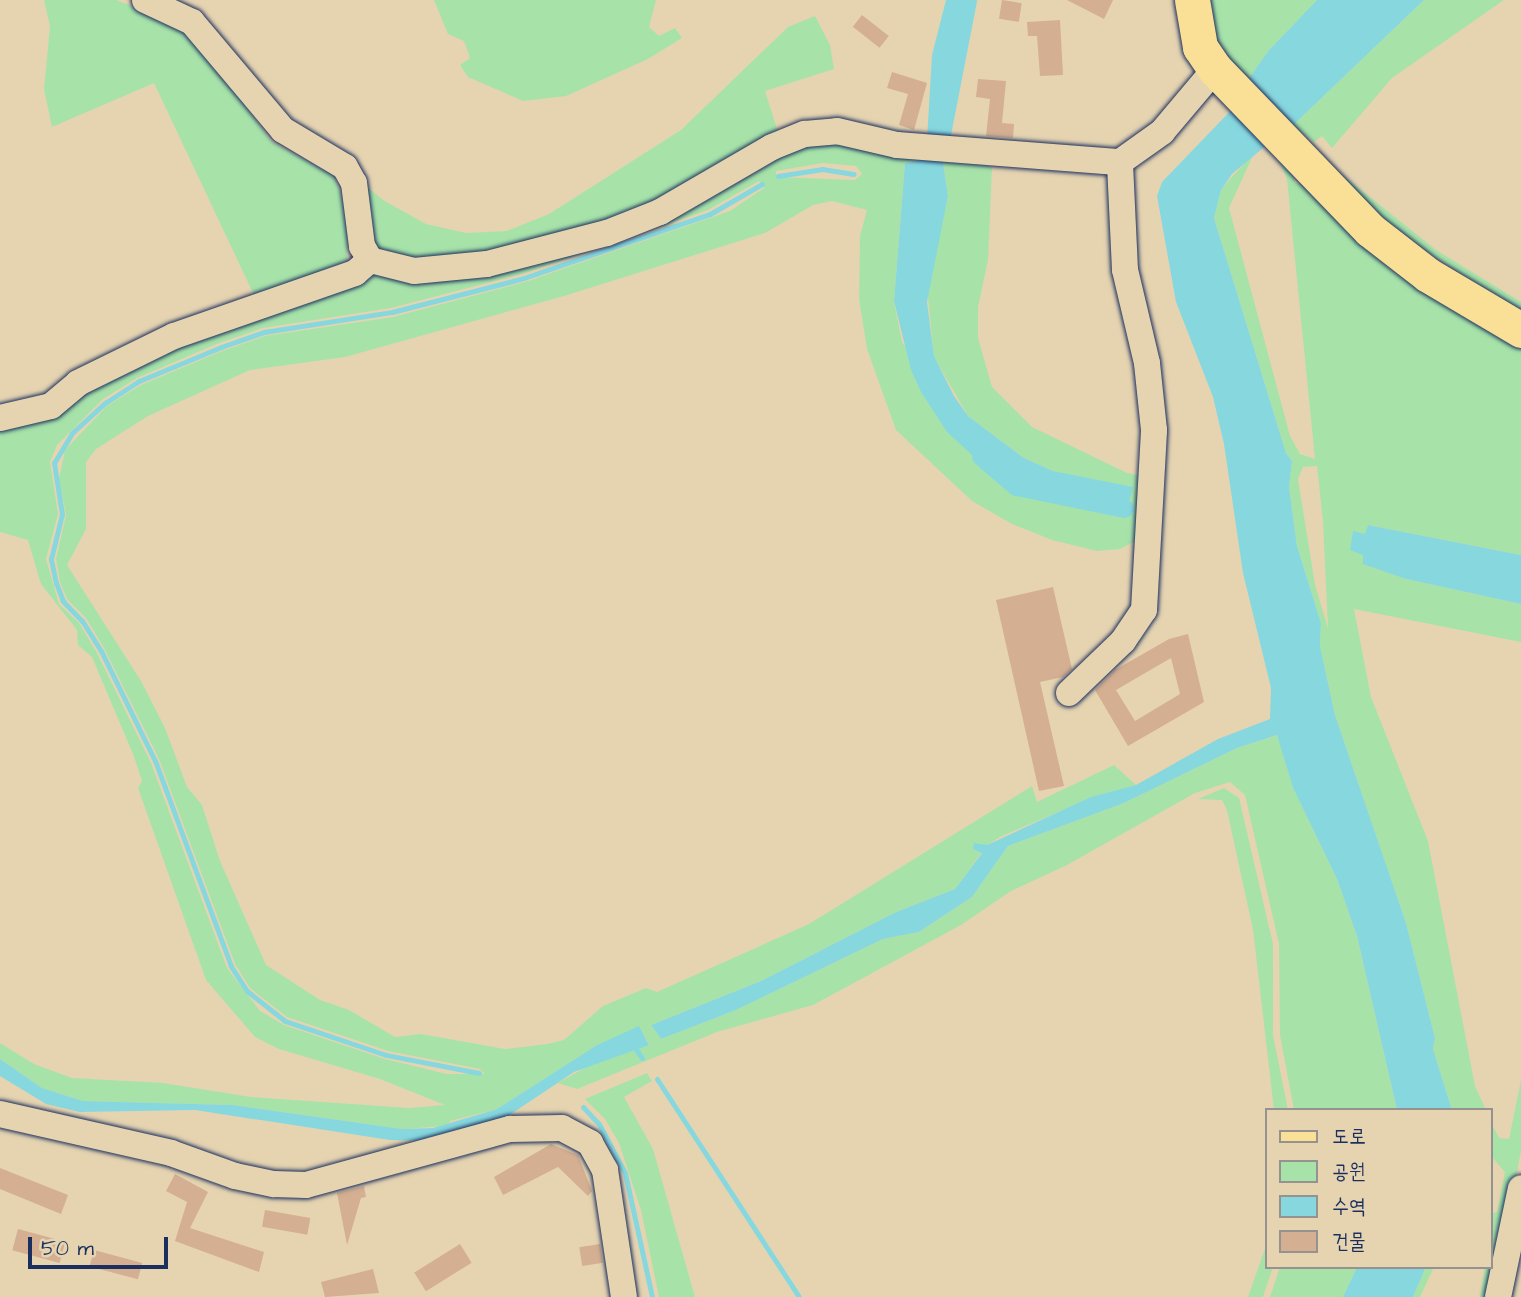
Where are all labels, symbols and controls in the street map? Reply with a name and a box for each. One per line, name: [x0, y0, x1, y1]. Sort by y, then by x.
legend: [1266, 1108, 1493, 1269]
text: 도로: [1332, 1122, 1366, 1151]
text: 공원: [1332, 1157, 1366, 1186]
text: 수역: [1332, 1192, 1366, 1221]
scale bar: [32, 1224, 172, 1268]
text: 건물: [1332, 1227, 1366, 1256]
text: 50 m: [41, 1234, 94, 1263]

